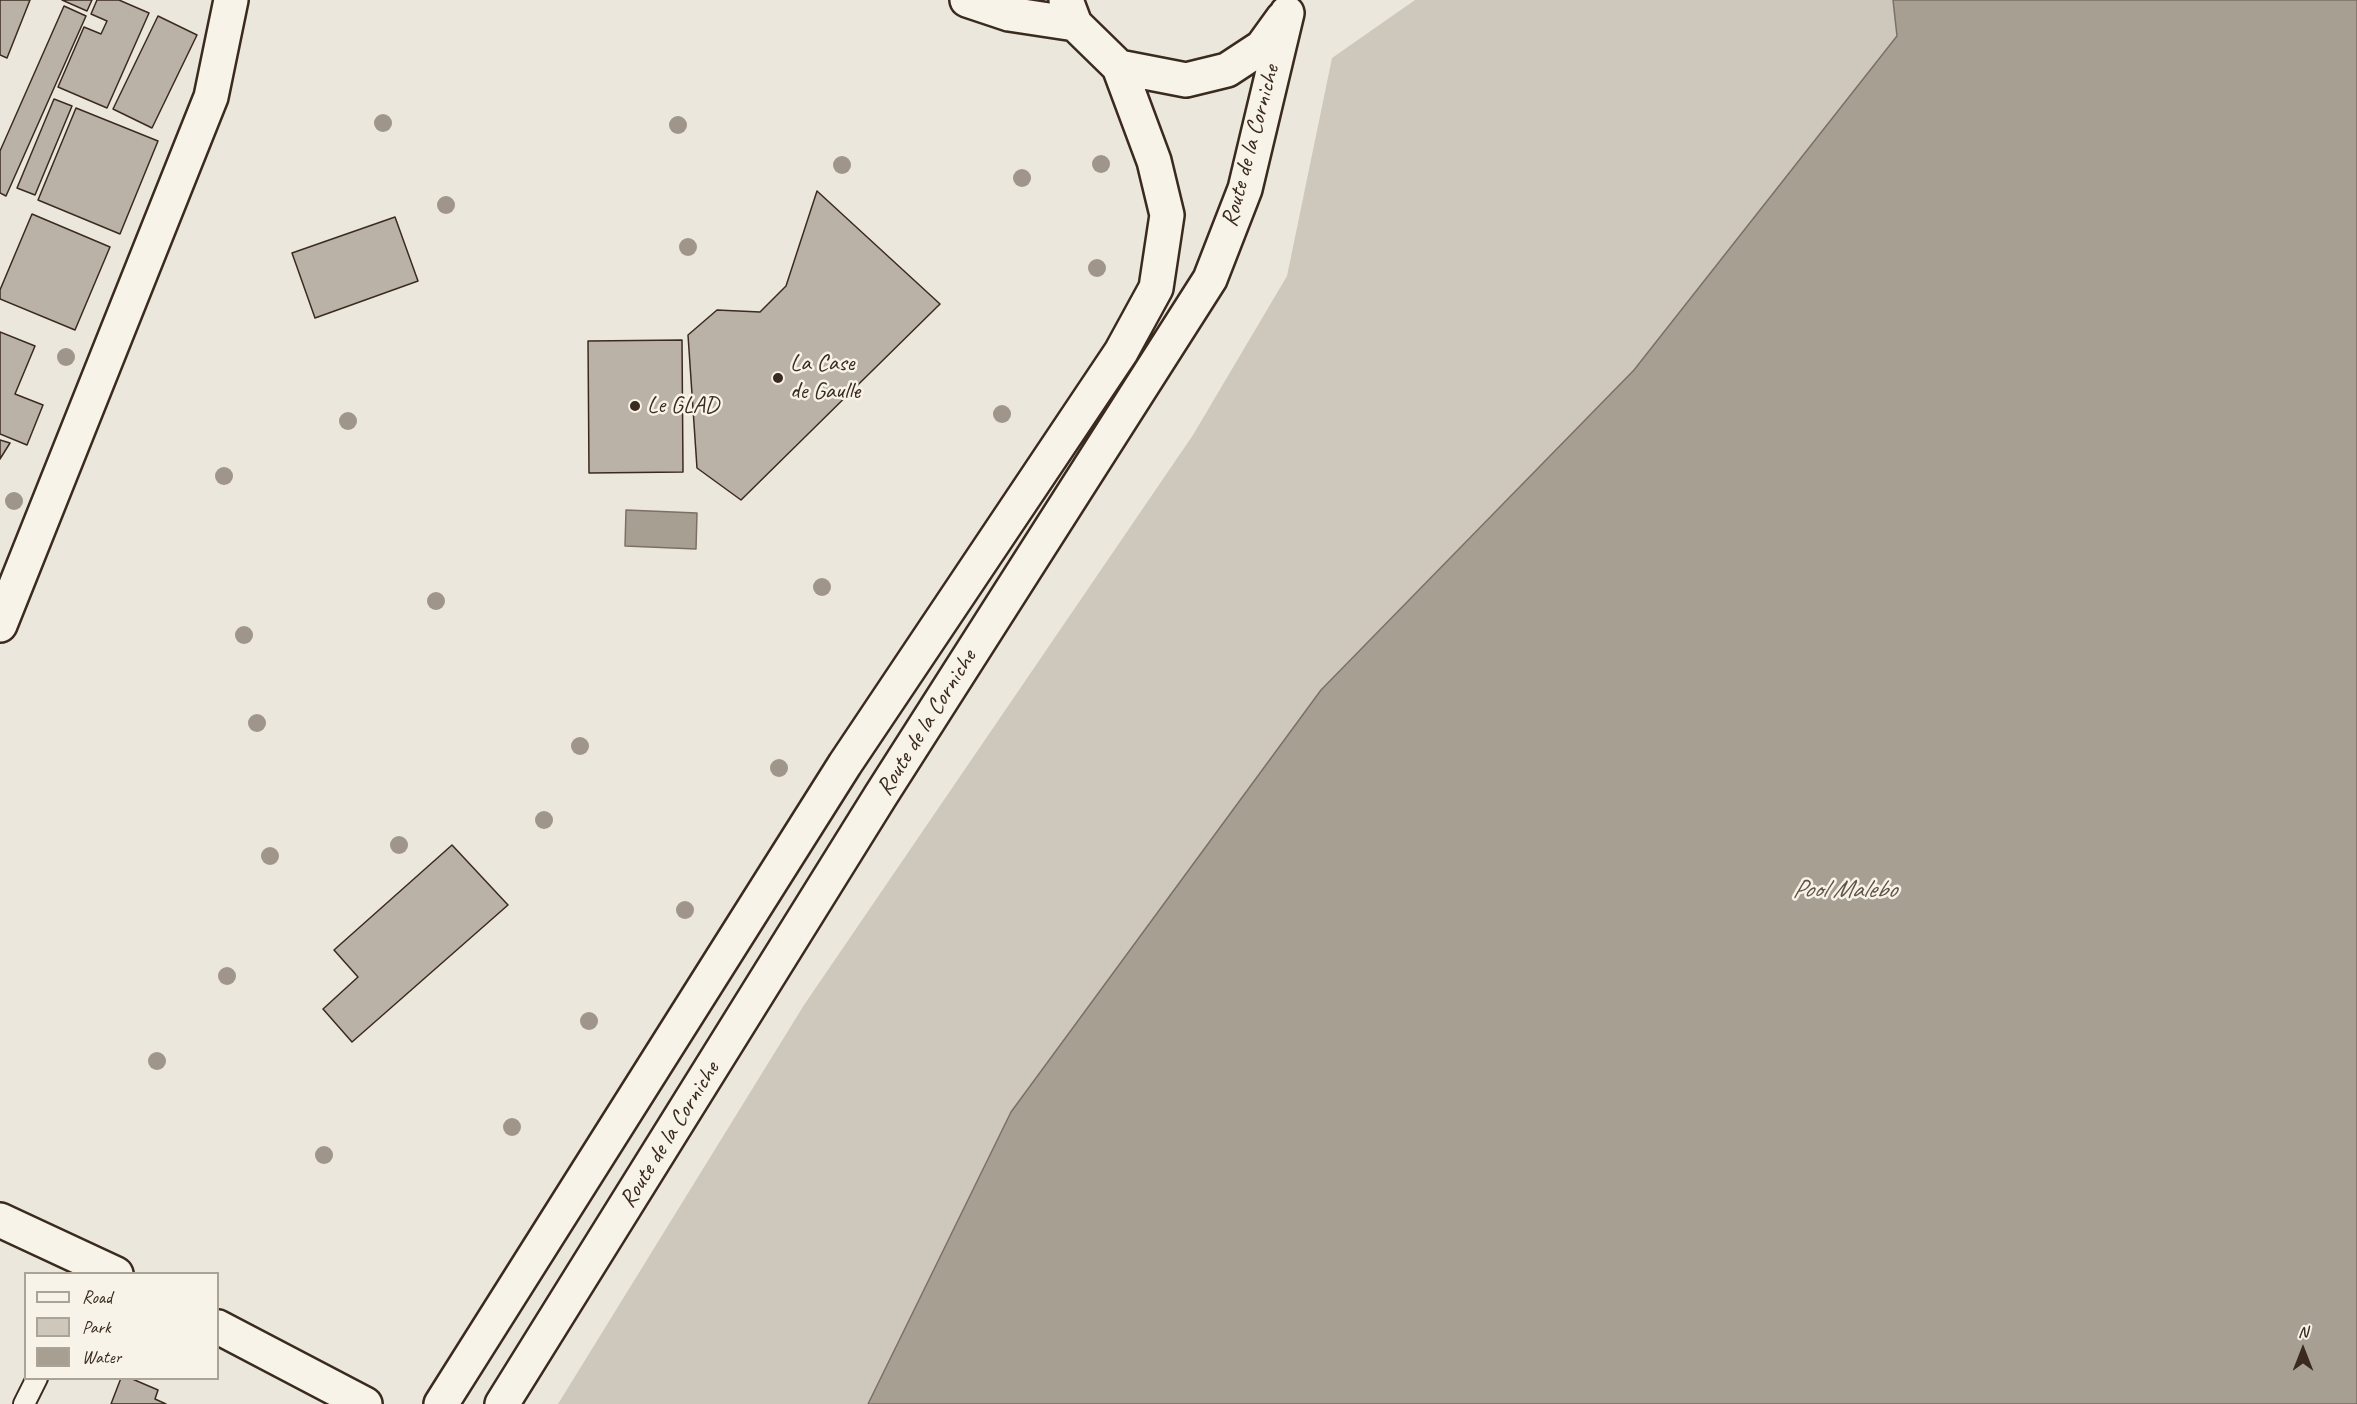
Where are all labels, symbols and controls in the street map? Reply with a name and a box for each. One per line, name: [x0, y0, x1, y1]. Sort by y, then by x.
street label: Route de la Corniche: [1216, 62, 1286, 230]
place label: La Case de Gaulle: [790, 350, 860, 406]
marker: La Case de Gaulle: [771, 371, 785, 385]
place label: Le GLAD: [647, 392, 719, 420]
marker: Le GLAD: [628, 399, 642, 413]
street label: Route de la Corniche: [871, 645, 983, 801]
water label: Pool Malebo: [1792, 874, 1896, 906]
street label: Route de la Corniche: [614, 1057, 726, 1213]
legend: [24, 1272, 219, 1380]
text: Road: [82, 1286, 112, 1308]
text: Park: [82, 1316, 111, 1338]
north arrow: [2273, 1320, 2333, 1380]
text: N: [2298, 1322, 2308, 1342]
text: Water: [82, 1346, 121, 1368]

